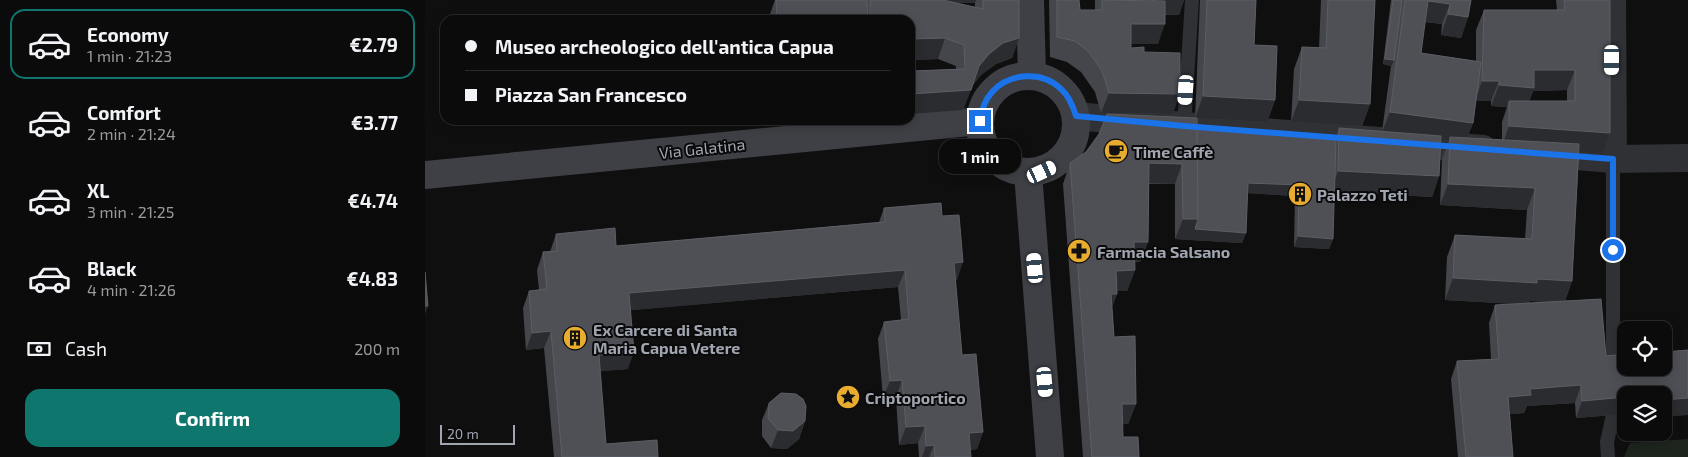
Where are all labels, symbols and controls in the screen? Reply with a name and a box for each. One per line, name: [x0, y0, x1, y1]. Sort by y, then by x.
icon: car: [27, 22, 72, 67]
text: Economy: [87, 23, 169, 46]
text: €2.79: [350, 33, 398, 56]
text: Museo archeologico dell'antica Capua: [495, 35, 834, 58]
car: [1604, 45, 1619, 75]
text: 1 min · 21:23: [87, 46, 172, 65]
car: [1177, 75, 1194, 105]
text: Piazza San Francesco: [495, 83, 687, 106]
icon: car: [27, 100, 72, 145]
text: Comfort: [87, 101, 161, 124]
route end: [969, 110, 991, 132]
text: €3.77: [351, 111, 398, 134]
text: 2 min · 21:24: [87, 124, 176, 143]
street label: Via Galatina: [658, 134, 746, 162]
callout: 1 min: [939, 138, 1021, 174]
cafe icon: Time Caffè: [1103, 138, 1129, 164]
place label: Time Caffè: [1133, 142, 1213, 161]
text: 1 min: [961, 147, 999, 166]
car: [1025, 159, 1058, 185]
icon: car: [27, 178, 72, 223]
text: XL: [87, 179, 109, 202]
building icon: Palazzo Teti: [1287, 181, 1313, 207]
place label: Palazzo Teti: [1317, 185, 1408, 204]
text: €4.74: [348, 189, 398, 212]
text: 3 min · 21:25: [87, 202, 174, 221]
pharmacy icon: Farmacia Salsano: [1066, 238, 1092, 264]
route start: [1602, 239, 1624, 261]
place label: Farmacia Salsano: [1097, 242, 1230, 261]
car: [1026, 252, 1043, 284]
icon: car: [27, 256, 72, 301]
text: Black: [87, 257, 137, 280]
text: €4.83: [346, 267, 398, 290]
text: 4 min · 21:26: [87, 280, 176, 299]
place label: Ex Carcere di Santa Maria Capua Vetere: [593, 320, 740, 357]
map controls: [1617, 321, 1672, 441]
button: locate: [1617, 321, 1672, 376]
building icon: Ex Carcere di Santa Maria Capua Vetere: [562, 325, 588, 351]
icon: cash: [25, 335, 53, 363]
text: Cash: [65, 337, 107, 360]
text: 200 m: [354, 339, 400, 358]
car: [1036, 366, 1053, 398]
place icon: Criptoportico: [835, 384, 861, 410]
button: layers: [1617, 386, 1672, 441]
place label: Criptoportico: [865, 388, 966, 407]
button: Confirm: [25, 389, 400, 447]
scale bar: [440, 422, 515, 445]
text: 20 m: [447, 425, 479, 442]

